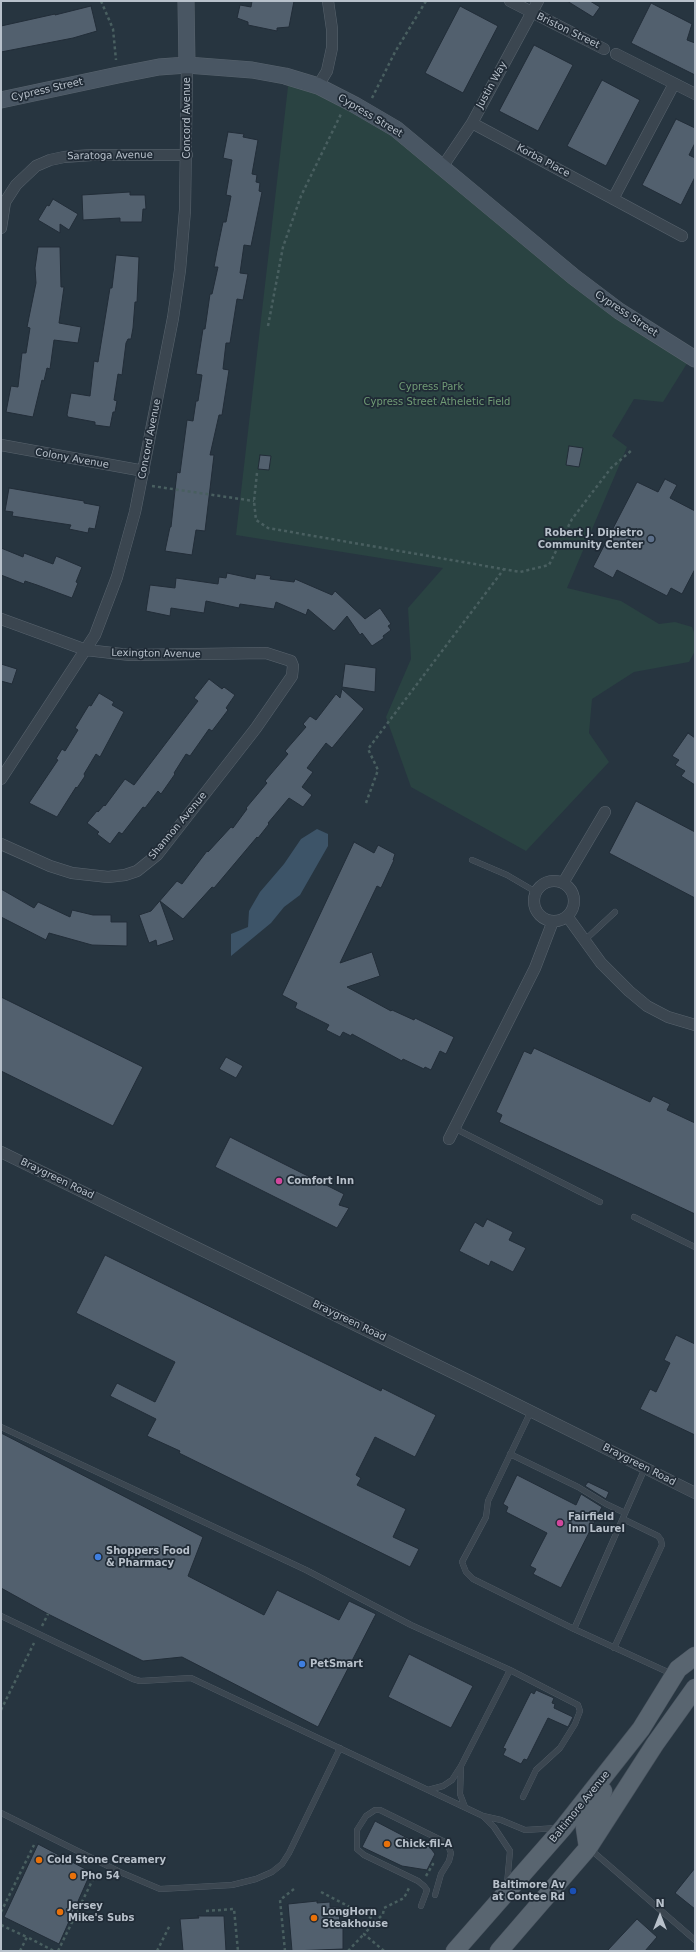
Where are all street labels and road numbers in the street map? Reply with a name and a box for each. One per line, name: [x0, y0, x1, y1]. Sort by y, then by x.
street label: Briston Street: [534, 11, 602, 51]
street label: Justin Way: [474, 59, 510, 111]
street label: Cypress Street: [10, 76, 84, 104]
street label: Concord Avenue: [181, 77, 193, 159]
street label: Cypress Street: [336, 92, 404, 140]
street label: Korba Place: [514, 142, 572, 180]
street label: Saratoga Avenue: [67, 149, 153, 163]
street label: Cypress Street: [592, 289, 660, 339]
street label: Concord Avenue: [136, 398, 164, 480]
street label: Colony Avenue: [34, 447, 110, 471]
street label: Lexington Avenue: [111, 647, 201, 661]
street label: Shannon Avenue: [146, 790, 210, 862]
street label: Braygreen Road: [18, 1156, 96, 1202]
street label: Braygreen Road: [310, 1298, 388, 1344]
street label: Braygreen Road: [601, 1441, 677, 1489]
street label: Baltimore Avenue: [547, 1769, 613, 1845]

